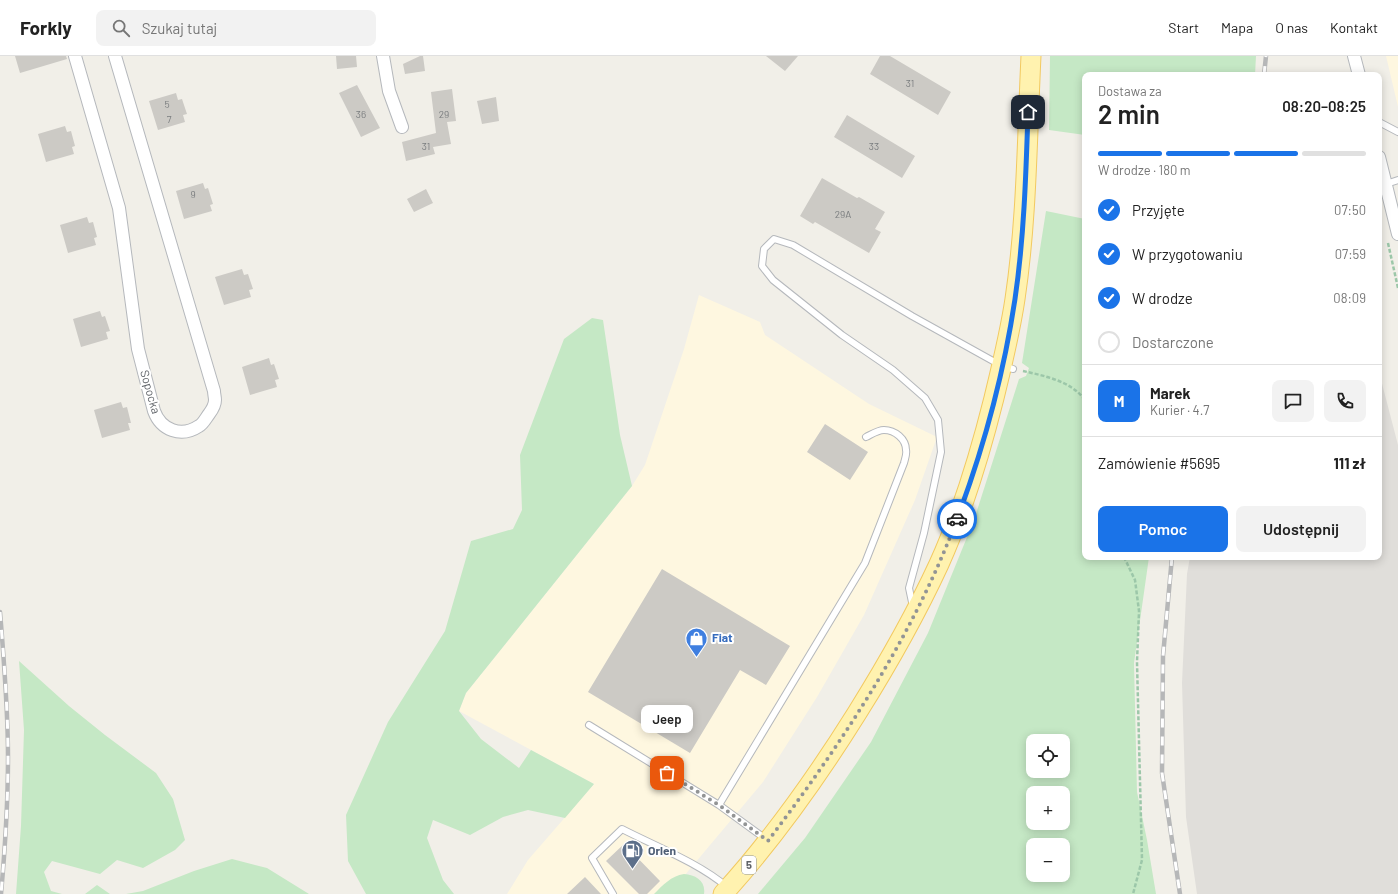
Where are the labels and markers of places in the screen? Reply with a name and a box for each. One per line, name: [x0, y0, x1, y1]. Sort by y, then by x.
pin: [1011, 95, 1045, 129]
shop icon: Fiat: [683, 625, 709, 658]
place label: Fiat: [712, 630, 733, 644]
callout: Jeep: [641, 705, 693, 733]
pin: [650, 756, 684, 790]
fuel station icon: Orlen: [620, 838, 646, 871]
place label: Orlen: [648, 843, 676, 857]

